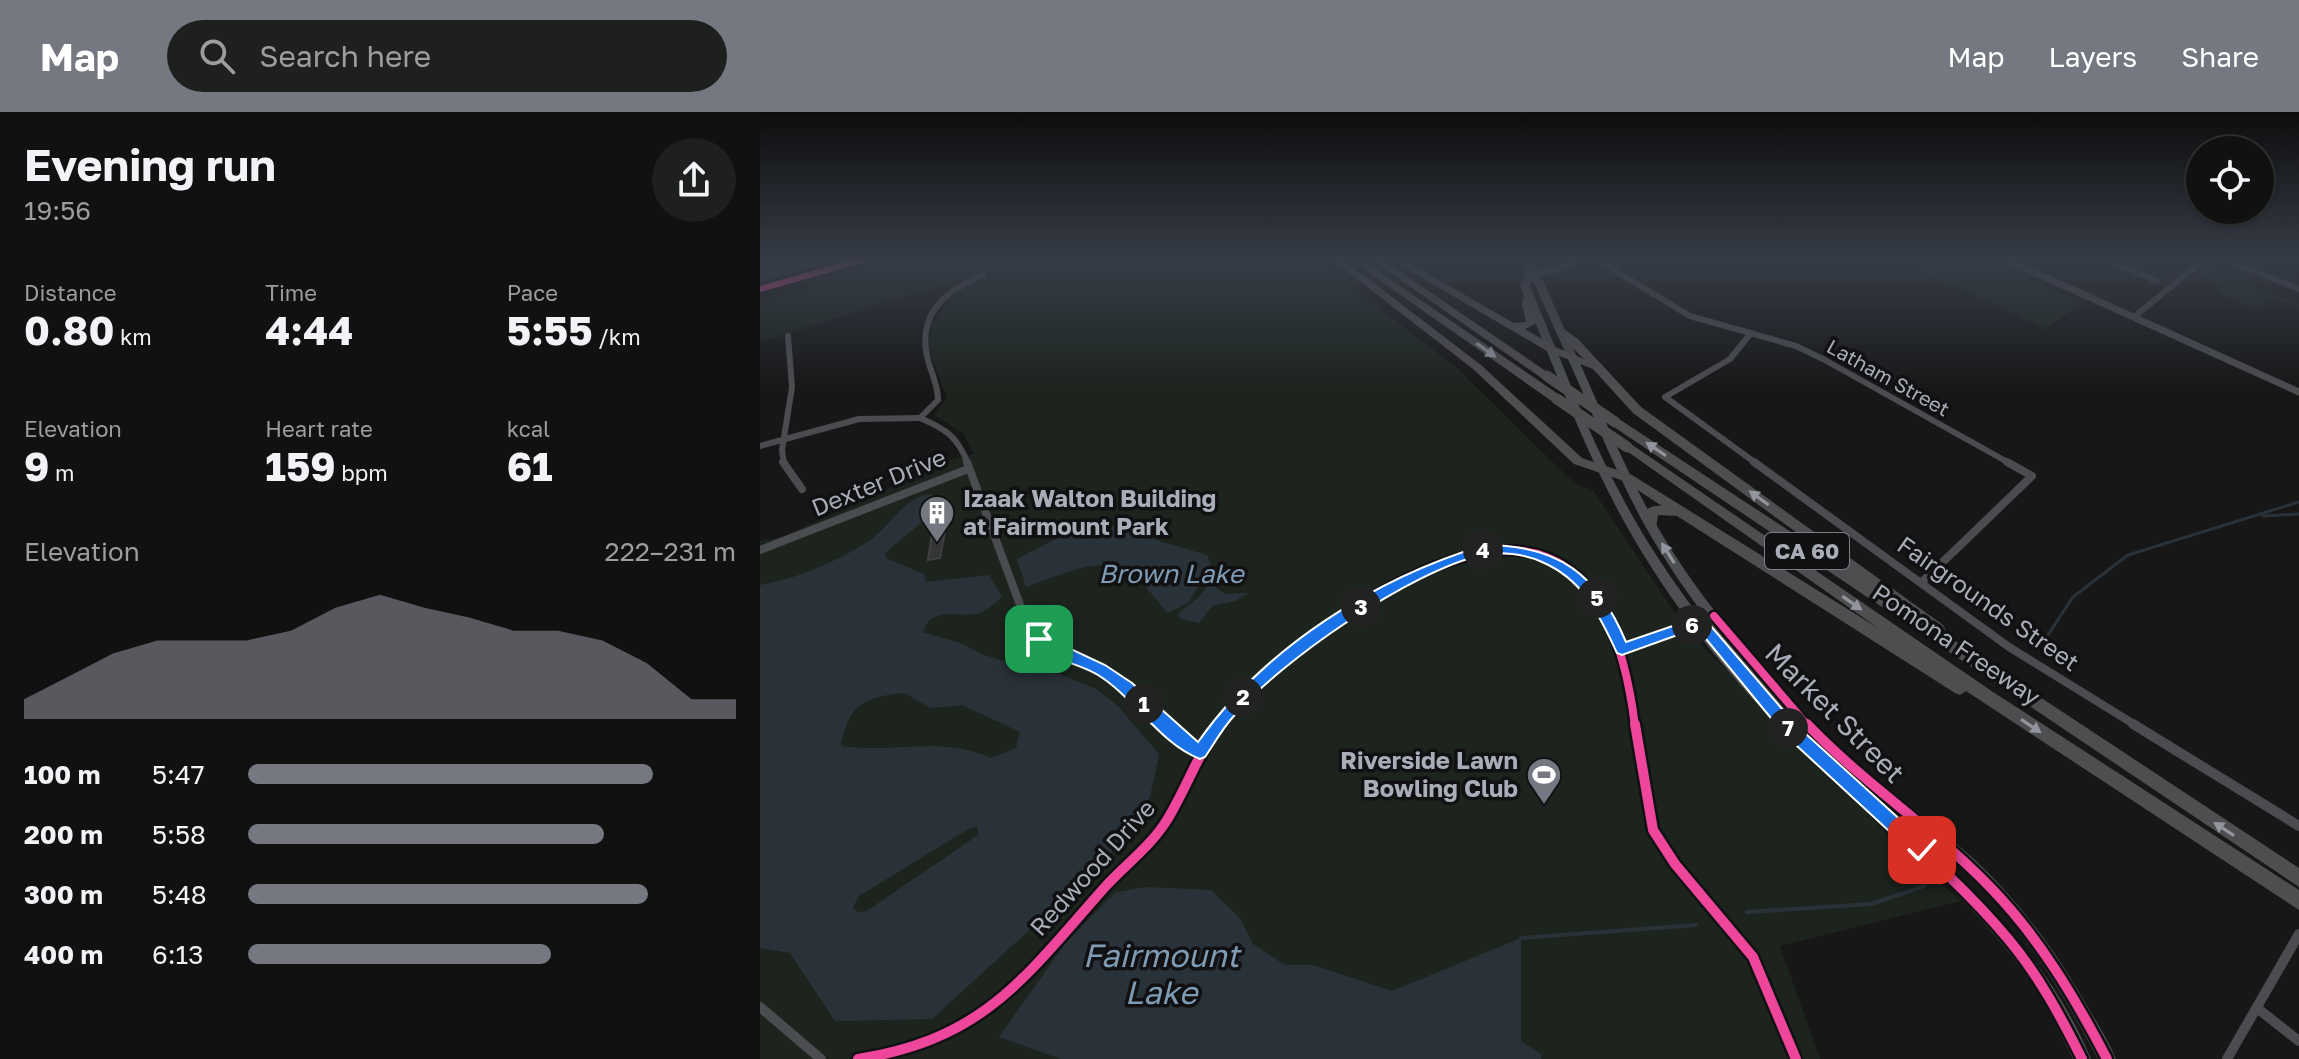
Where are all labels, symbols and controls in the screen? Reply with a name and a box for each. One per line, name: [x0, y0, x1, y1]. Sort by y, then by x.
search box: [167, 20, 727, 92]
text: Map: [40, 34, 119, 79]
icon: search: [195, 34, 239, 78]
text: Search here: [259, 38, 431, 74]
text: Map: [1947, 40, 2005, 73]
text: Layers: [2049, 40, 2137, 73]
text: Share: [2181, 40, 2259, 73]
map controls: [2186, 136, 2274, 224]
button: locate: [2186, 136, 2274, 224]
text: Evening run: [24, 138, 276, 191]
button: share: [652, 138, 736, 222]
text: 19:56: [24, 195, 91, 226]
text: Distance: [24, 279, 116, 306]
text: Time: [265, 279, 317, 306]
text: Pace: [507, 279, 558, 306]
text: 0.80: [24, 306, 114, 354]
text: 4:44: [265, 306, 353, 354]
text: 5:55: [507, 306, 593, 354]
text: km: [114, 323, 152, 350]
text: /km: [593, 323, 641, 350]
street label: Latham Street: [1823, 334, 1954, 421]
one-way arrow: [1476, 342, 1497, 357]
text: Elevation: [24, 415, 122, 442]
text: Heart rate: [265, 415, 373, 442]
text: kcal: [507, 415, 550, 442]
text: 9: [24, 442, 49, 490]
text: 159: [265, 442, 336, 490]
text: 61: [507, 442, 553, 490]
street label: Dexter Drive: [807, 442, 950, 522]
one-way arrow: [1645, 442, 1666, 457]
text: m: [49, 459, 74, 486]
text: bpm: [336, 459, 388, 486]
place label: Izaak Walton Building at Fairmount Park: [963, 483, 1216, 540]
one-way arrow: [1749, 491, 1769, 507]
building icon: Izaak Walton Building at Fairmount Park: [918, 494, 956, 544]
street label: Fairgrounds Street: [1892, 529, 2085, 676]
pin: 4: [1463, 530, 1503, 570]
road number: CA 60: [1765, 533, 1849, 569]
text: Elevation: [24, 536, 140, 567]
text: 222–231 m: [605, 536, 736, 567]
text: 4: [1476, 536, 1490, 563]
one-way arrow: [1661, 542, 1676, 563]
water label: Brown Lake: [1098, 558, 1246, 589]
street label: Pomona Freeway: [1867, 577, 2046, 711]
pin: 5: [1577, 578, 1617, 618]
text: 5: [1590, 584, 1604, 611]
pin: 3: [1341, 587, 1381, 627]
text: 3: [1354, 593, 1368, 620]
one-way arrow: [1841, 595, 1862, 610]
pin: [1005, 605, 1073, 673]
pin: 6: [1672, 605, 1712, 645]
text: 6: [1685, 611, 1699, 638]
icon: arrive: [1017, 617, 1061, 661]
street label: Market Street: [1759, 636, 1912, 789]
pin: 2: [1223, 677, 1263, 717]
text: 2: [1236, 683, 1250, 710]
pin: 1: [1124, 684, 1164, 724]
text: 1: [1138, 690, 1150, 717]
pin: 7: [1768, 708, 1808, 748]
text: 7: [1782, 714, 1794, 741]
one-way arrow: [2021, 719, 2042, 734]
place label: Riverside Lawn Bowling Club: [1340, 745, 1518, 802]
sports icon: Riverside Lawn Bowling Club: [1525, 756, 1563, 806]
text: 100 m: [24, 759, 100, 790]
text: 5:47: [152, 759, 205, 790]
street label: Redwood Drive: [1023, 793, 1161, 941]
pin: [1888, 816, 1956, 884]
text: 200 m: [24, 819, 103, 850]
text: 5:58: [152, 819, 206, 850]
one-way arrow: [2214, 821, 2235, 836]
icon: check: [1900, 828, 1944, 872]
text: 300 m: [24, 879, 103, 910]
text: 5:48: [152, 879, 207, 910]
water label: Fairmount Lake: [1083, 936, 1242, 1011]
text: 400 m: [24, 939, 103, 970]
text: 6:13: [152, 939, 203, 970]

